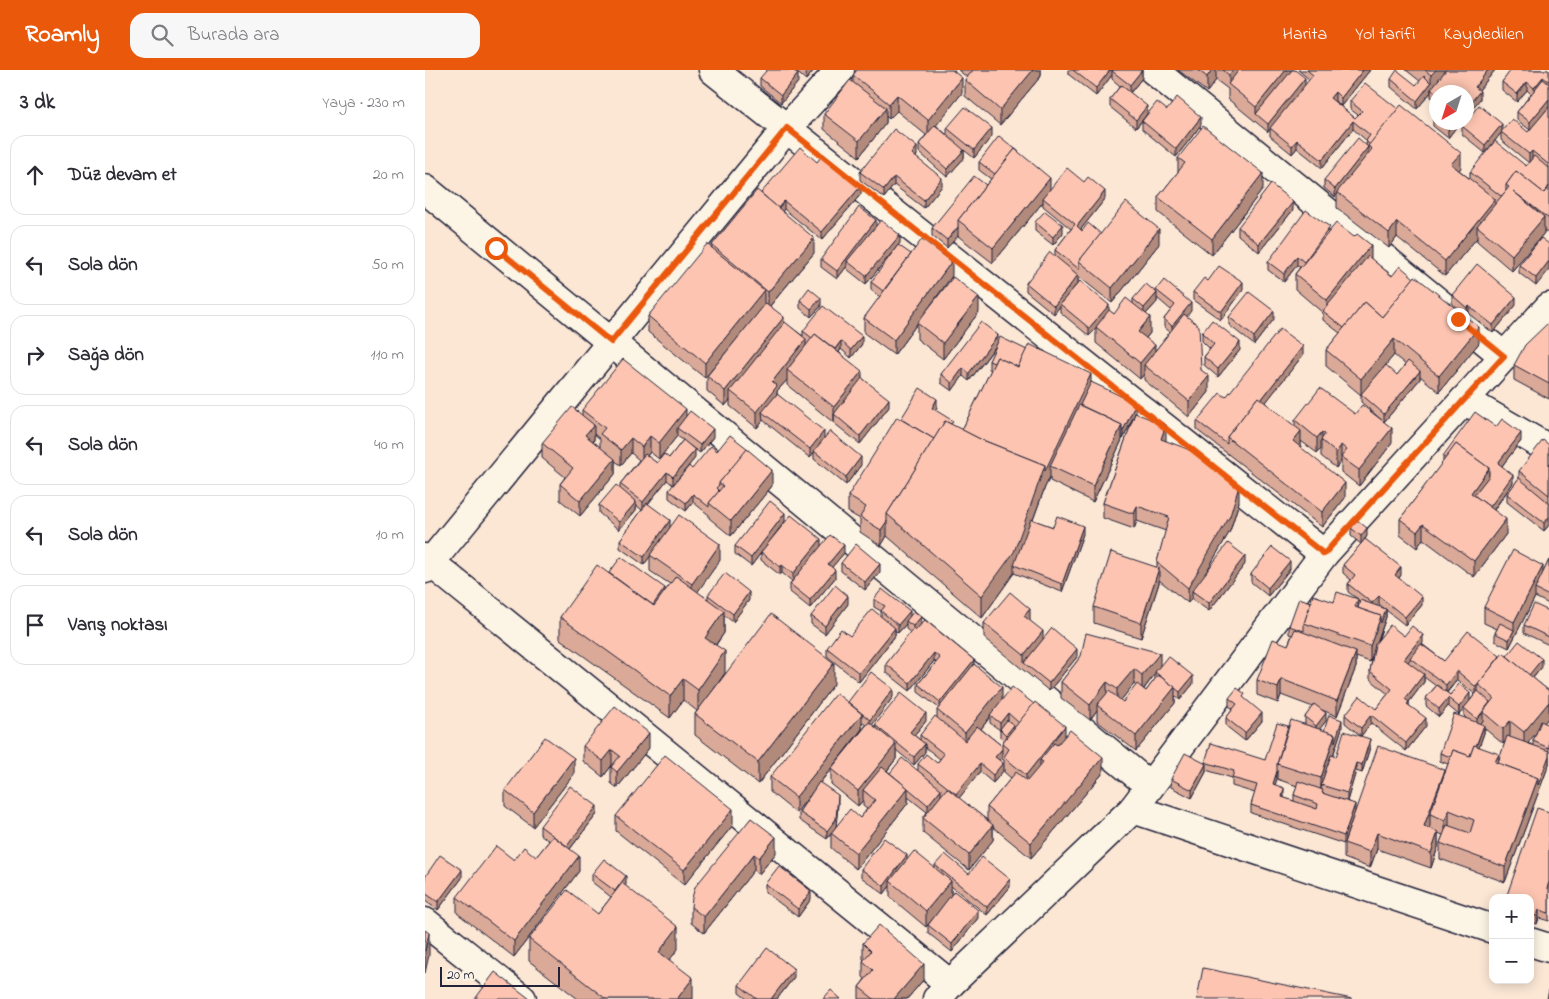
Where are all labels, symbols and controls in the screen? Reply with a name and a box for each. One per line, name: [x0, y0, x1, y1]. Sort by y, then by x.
search box: [130, 13, 480, 58]
text: Roamly: [25, 18, 100, 53]
icon: search: [148, 21, 176, 49]
text: Burada ara: [188, 22, 280, 49]
text: Harita: [1282, 22, 1327, 48]
text: Yol tarifi: [1355, 22, 1416, 48]
text: Kaydedilen: [1444, 22, 1524, 48]
north arrow: [1429, 85, 1474, 130]
text: 3 dk: [20, 88, 55, 118]
text: Yaya · 230 m: [322, 91, 405, 115]
icon: ahead: [21, 161, 49, 189]
text: Düz devam et: [68, 162, 177, 189]
text: 20 m: [373, 163, 404, 187]
route start: [485, 237, 508, 260]
icon: left: [21, 251, 49, 279]
text: Sola dön: [68, 252, 138, 279]
text: 50 m: [372, 253, 404, 277]
route end: [1447, 308, 1470, 331]
icon: right: [21, 341, 49, 369]
text: Sağa dön: [68, 342, 144, 369]
text: 110 m: [370, 343, 404, 367]
icon: left: [21, 431, 49, 459]
text: Sola dön: [68, 432, 138, 459]
text: 40 m: [374, 433, 404, 457]
icon: left: [21, 521, 49, 549]
text: Sola dön: [68, 522, 138, 549]
text: 10 m: [376, 523, 404, 547]
icon: arrive: [21, 611, 49, 639]
text: Varış noktası: [68, 612, 168, 639]
map controls: [1489, 894, 1534, 984]
button: +: [1489, 894, 1534, 939]
button: −: [1489, 939, 1534, 984]
scale bar: [440, 964, 560, 987]
text: 20 m: [447, 965, 474, 986]

